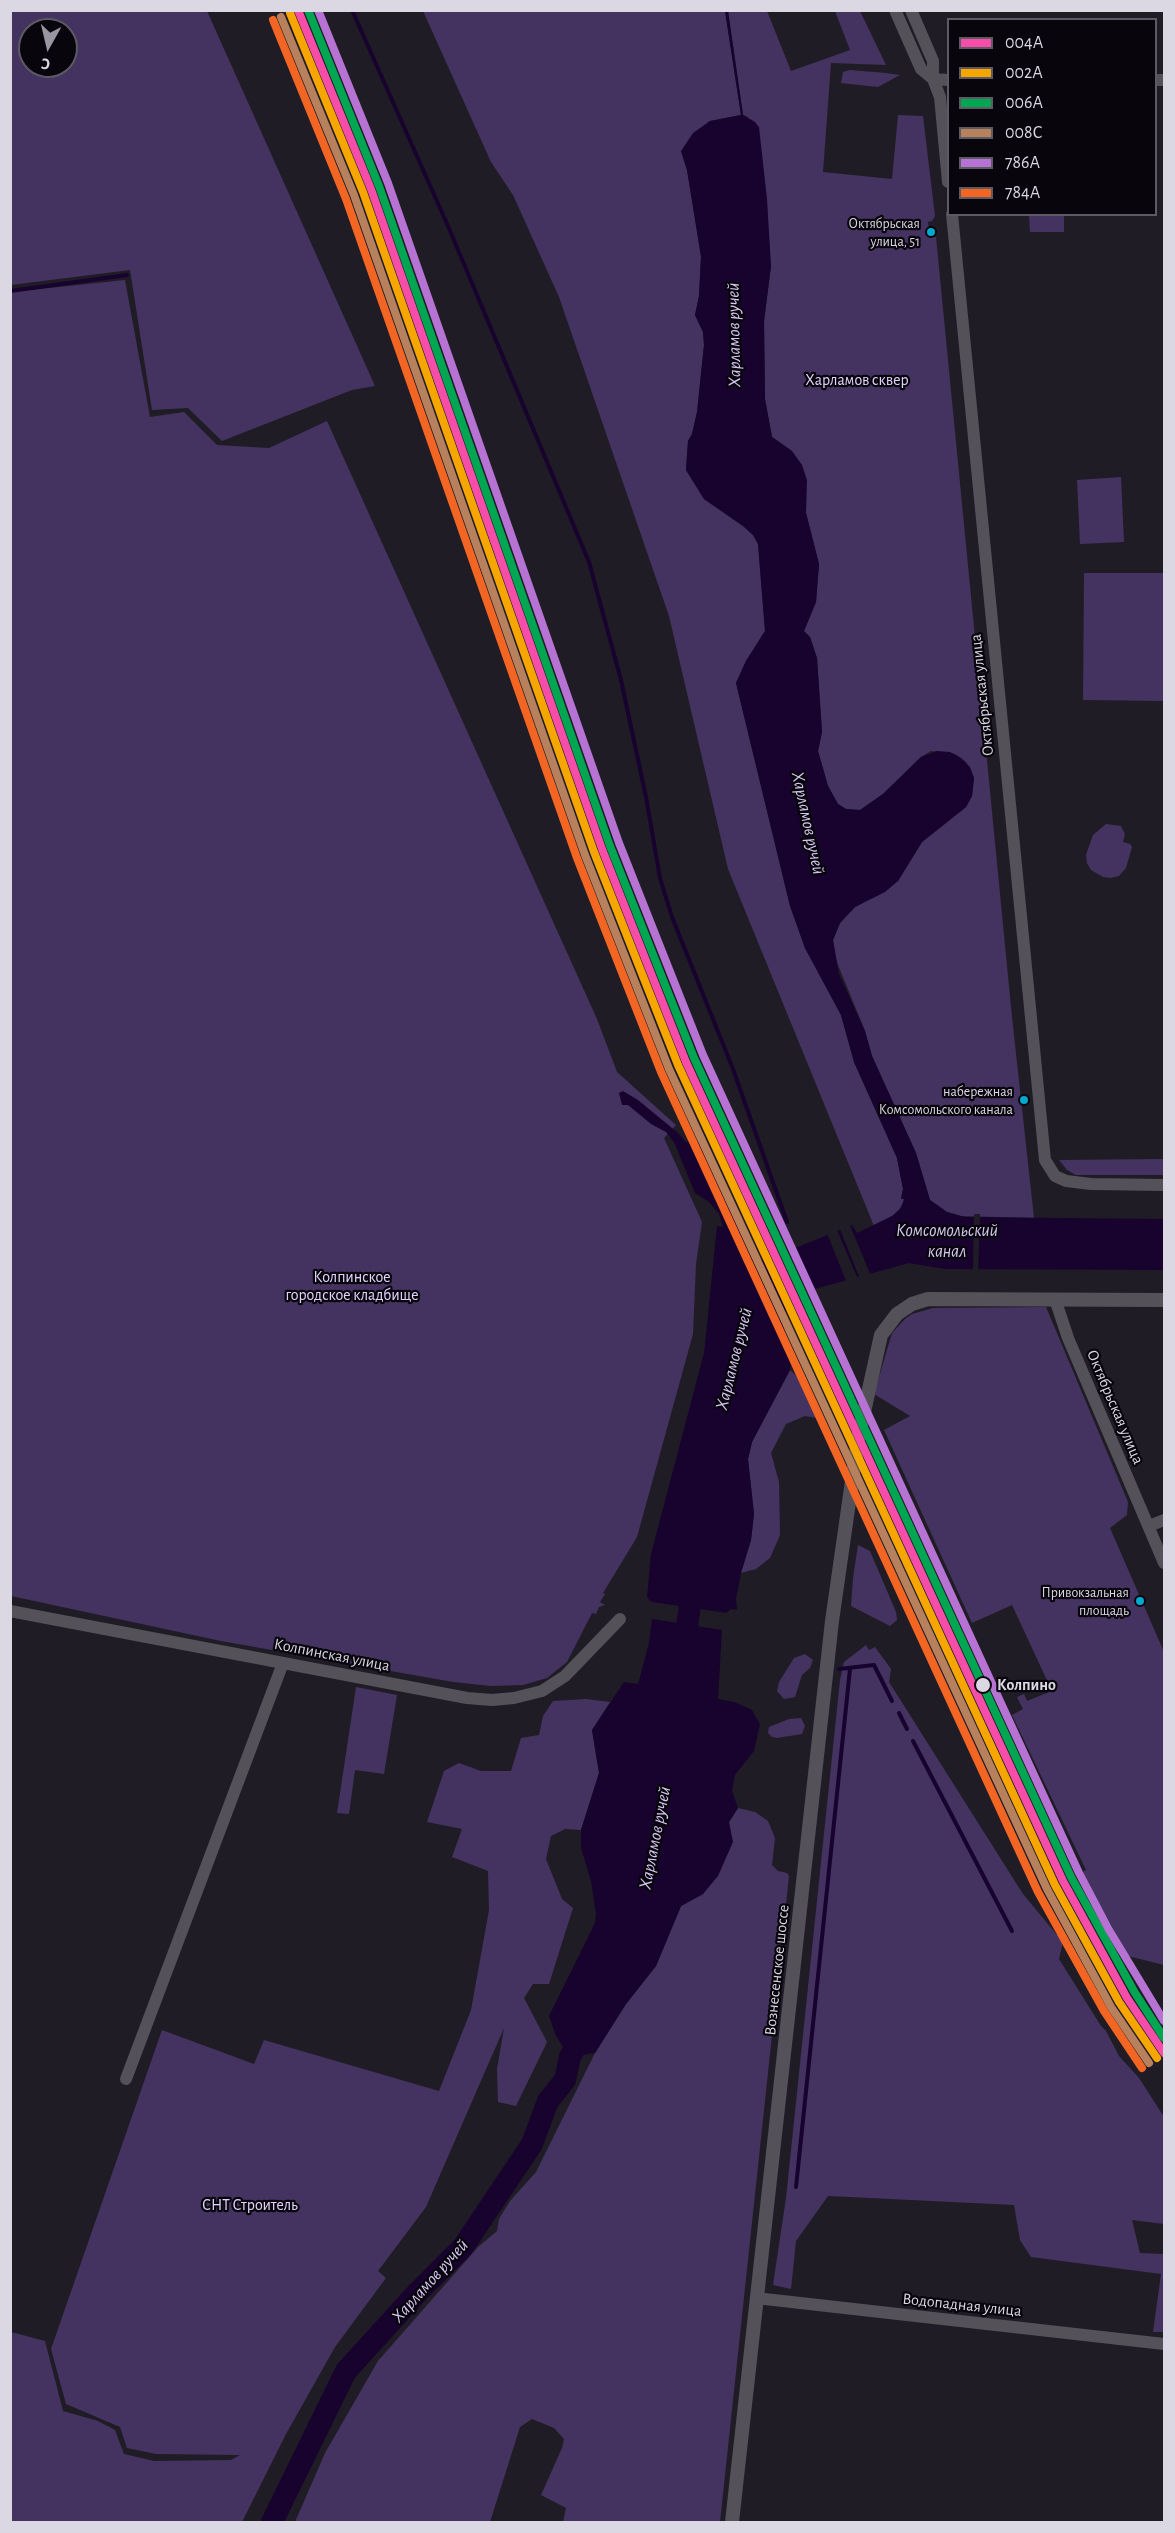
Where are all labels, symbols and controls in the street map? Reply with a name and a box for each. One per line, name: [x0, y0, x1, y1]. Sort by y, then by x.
north arrow: [18, 18, 78, 78]
legend: [947, 18, 1157, 216]
text: 004А: [1005, 34, 1043, 52]
text: С: [40, 55, 51, 72]
text: 002А: [1005, 64, 1043, 82]
text: 006А: [1005, 94, 1043, 112]
text: 008С: [1005, 124, 1043, 142]
text: 786А: [1005, 154, 1040, 172]
text: 784А: [1005, 184, 1040, 202]
place label: Октябрьская улица, 51: [849, 216, 920, 249]
marker: Октябрьская улица, 51: [925, 226, 937, 238]
water label: Харламов ручей: [722, 283, 746, 387]
park label: Харламов сквер: [805, 370, 909, 390]
street label: Октябрьская улица: [966, 633, 998, 757]
water label: Харламов ручей: [787, 770, 829, 876]
place label: набережная Комсомольского канала: [879, 1084, 1013, 1116]
marker: набережная Комсомольского канала: [1018, 1094, 1030, 1106]
water label: Комсомольский канал: [896, 1220, 998, 1262]
park label: Колпинское городское кладбище: [285, 1267, 419, 1305]
water label: Харламов ручей: [711, 1306, 757, 1412]
street label: Октябрьская улица: [1082, 1347, 1148, 1467]
place label: Привокзальная площадь: [1041, 1585, 1129, 1618]
marker: Привокзальная площадь: [1134, 1595, 1146, 1607]
street label: Колпинская улица: [272, 1634, 392, 1676]
place label: Колпино: [997, 1675, 1056, 1695]
marker: Колпино: [974, 1676, 992, 1694]
water label: Харламов ручей: [634, 1785, 676, 1891]
street label: Вознесенское шоссе: [761, 1904, 793, 2036]
park label: СНТ Строитель: [202, 2195, 298, 2215]
water label: Харламов ручей: [387, 2235, 473, 2327]
street label: Водопадная улица: [902, 2289, 1022, 2321]

